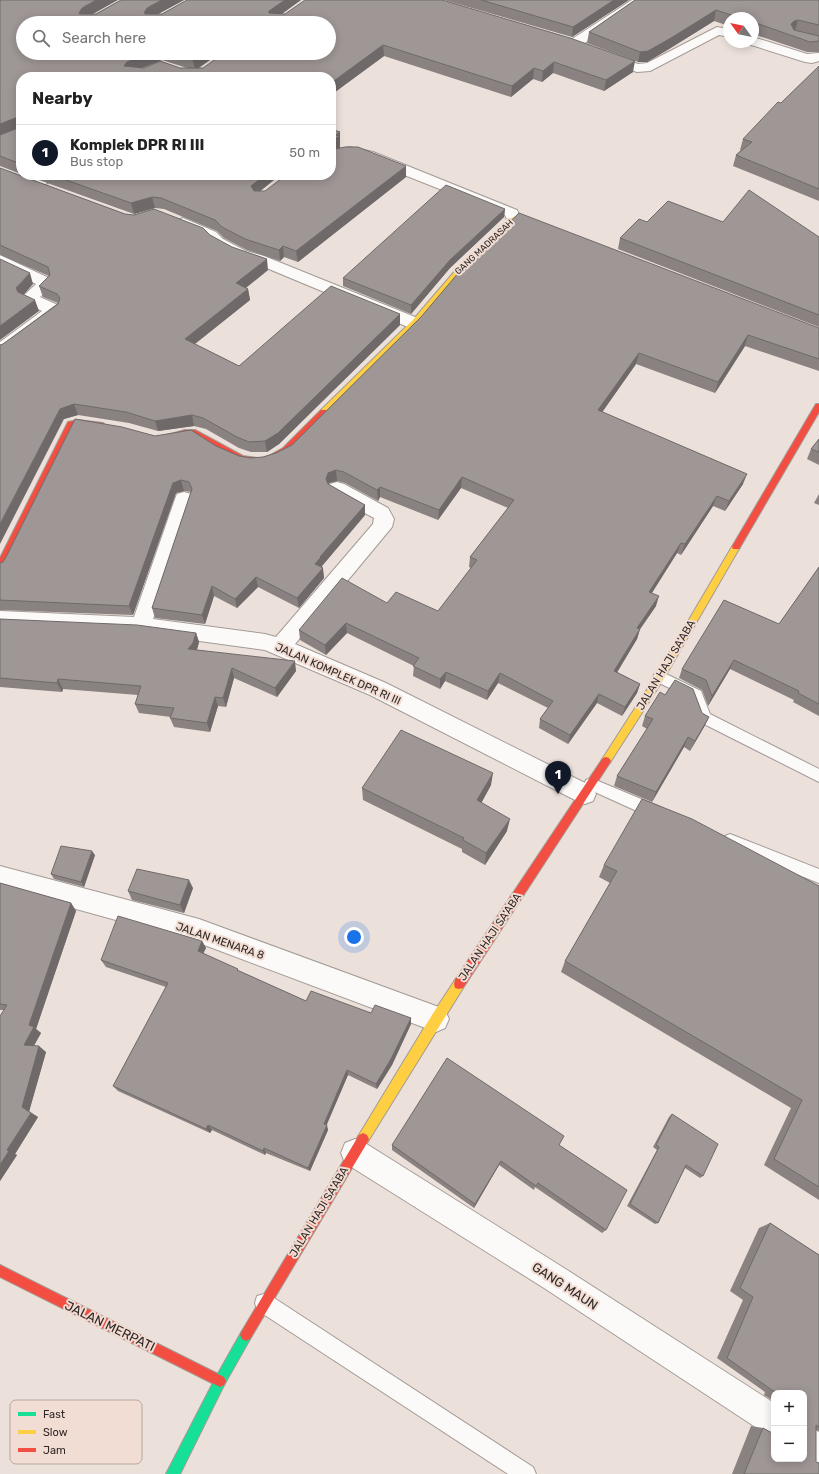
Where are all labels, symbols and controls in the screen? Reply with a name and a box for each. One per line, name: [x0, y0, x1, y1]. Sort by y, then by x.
north arrow: [723, 12, 759, 48]
search box: [16, 16, 336, 60]
icon: search: [30, 27, 52, 49]
text: Search here: [62, 29, 146, 47]
text: Nearby: [32, 88, 93, 108]
text: Komplek DPR RI III: [70, 136, 204, 154]
text: 1: [42, 145, 48, 160]
text: 50 m: [289, 145, 320, 160]
text: Bus stop: [70, 154, 123, 169]
street label: GANG MADRASAH: [453, 217, 515, 277]
street label: JALAN HAJI SA'ABA: [634, 617, 698, 712]
street label: JALAN KOMPLEK DPR RI III: [273, 640, 403, 708]
pin: 1: [545, 761, 571, 794]
street label: JALAN HAJI SA'ABA: [456, 890, 525, 983]
street label: JALAN MENARA 8: [174, 920, 266, 962]
your location: [344, 927, 364, 947]
street label: JALAN HAJI SA'ABA: [287, 1164, 351, 1259]
street label: GANG MAUN: [529, 1259, 601, 1313]
street label: JALAN MERPATI: [62, 1298, 158, 1354]
map controls: [771, 1390, 807, 1462]
button: +: [771, 1390, 807, 1426]
legend: [10, 1400, 142, 1464]
text: Fast: [43, 1408, 66, 1421]
text: Slow: [43, 1426, 68, 1439]
button: −: [771, 1426, 807, 1462]
text: Jam: [43, 1444, 66, 1457]

